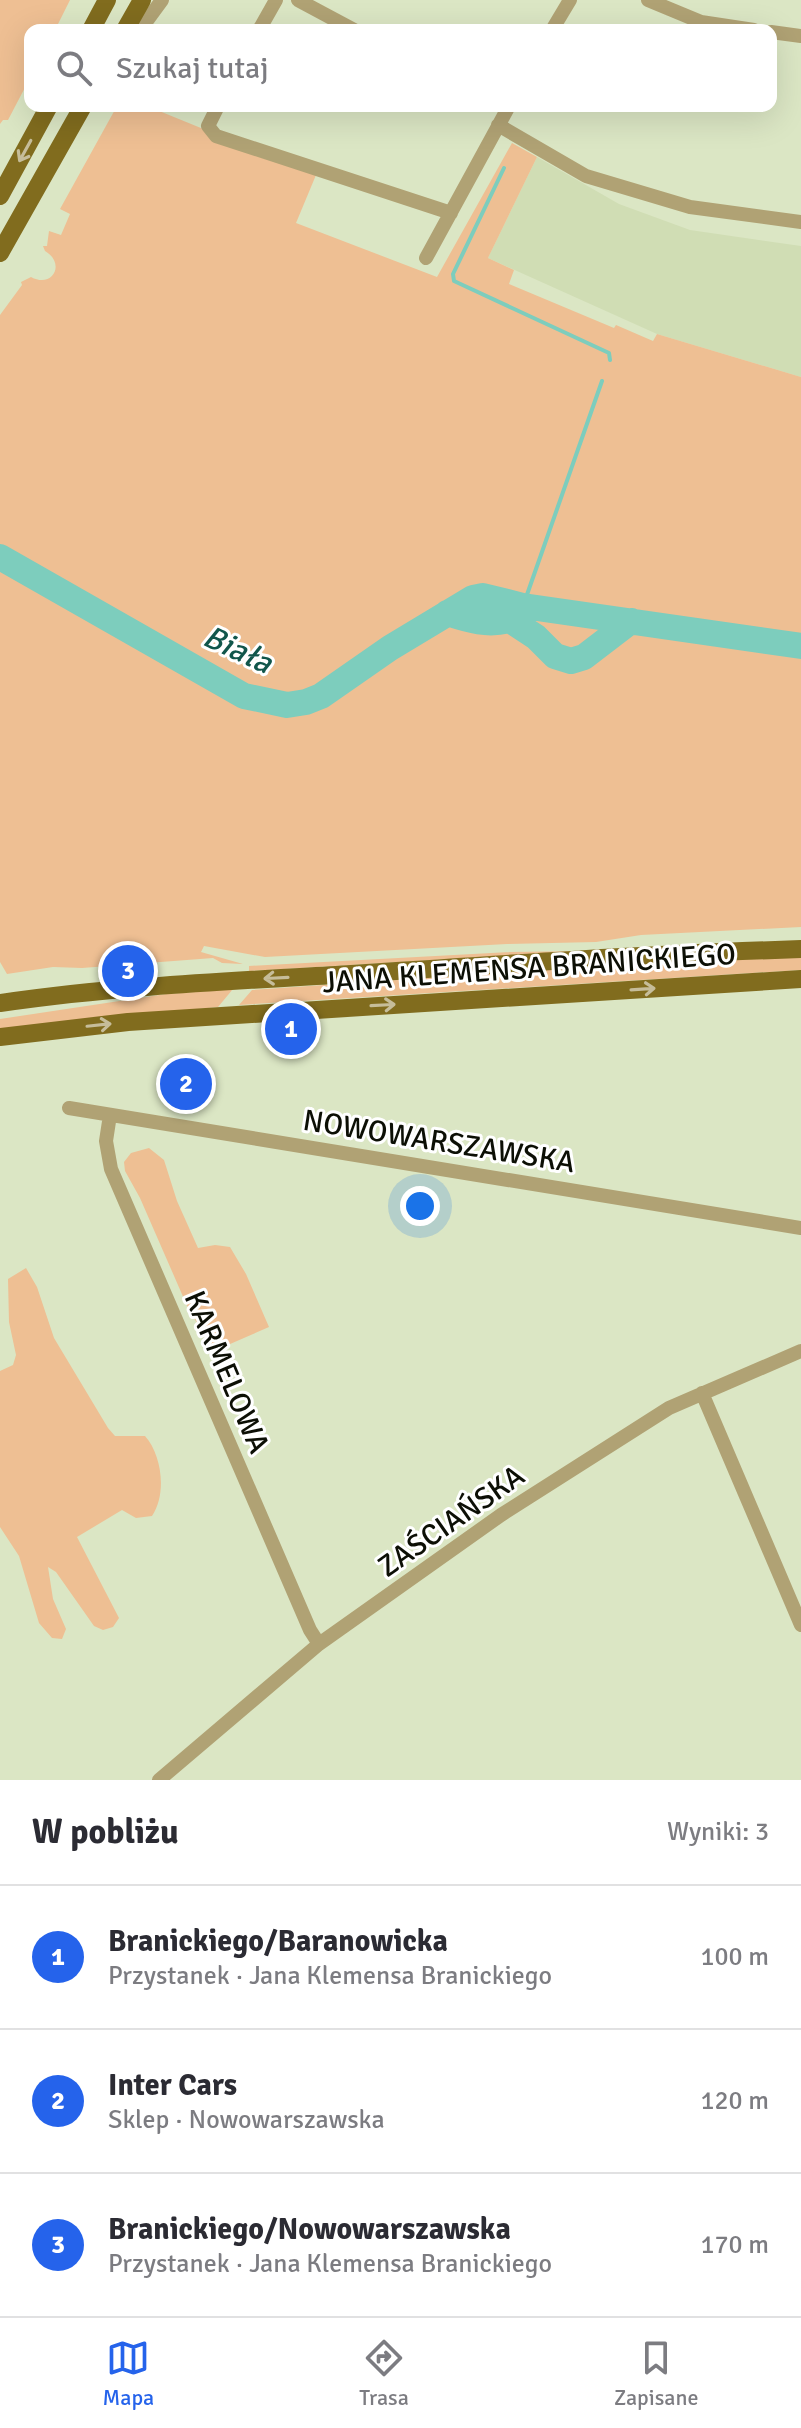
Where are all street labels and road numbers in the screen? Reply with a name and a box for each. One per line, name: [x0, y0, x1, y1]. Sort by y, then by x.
street label: JANA KLEMENSA BRANICKIEGO: [321, 936, 737, 1001]
street label: NOWOWARSZAWSKA: [300, 1102, 577, 1181]
street label: KARMELOWA: [176, 1285, 277, 1459]
street label: ZAŚCIAŃSKA: [371, 1457, 532, 1585]

